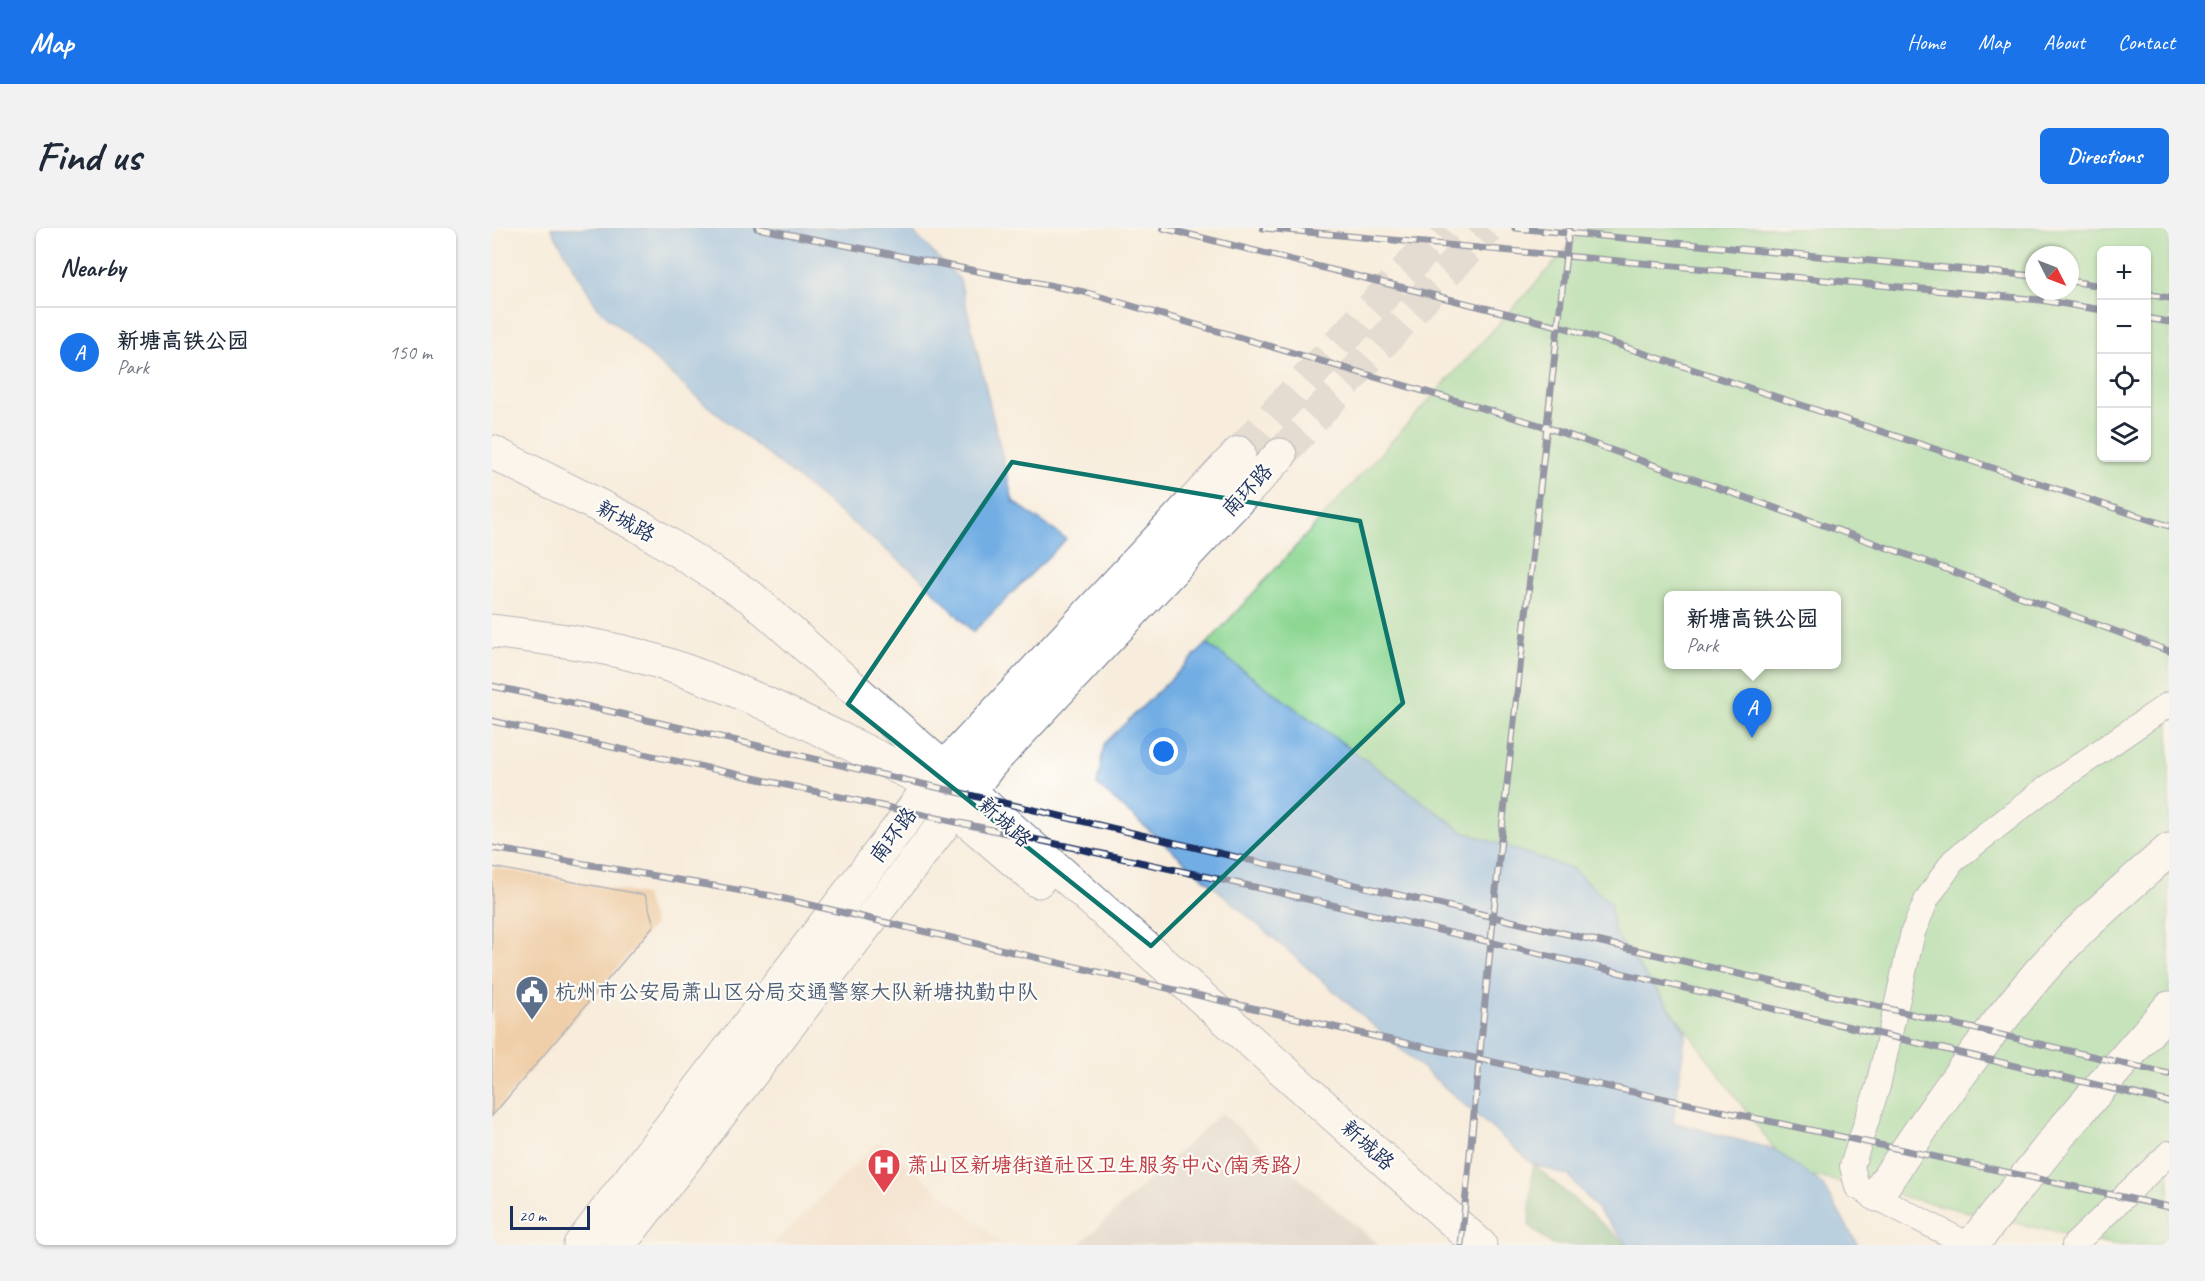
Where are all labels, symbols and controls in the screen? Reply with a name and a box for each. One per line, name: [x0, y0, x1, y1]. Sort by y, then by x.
text: Map: [30, 25, 73, 60]
text: Home: [1907, 29, 1945, 55]
text: Map: [1978, 29, 2010, 55]
text: About: [2043, 29, 2085, 55]
text: Contact: [2118, 29, 2175, 55]
button: Directions: [2040, 128, 2169, 184]
text: Find us: [36, 130, 141, 183]
north arrow: [2025, 246, 2079, 300]
map controls: [2097, 246, 2151, 462]
button: +: [2097, 246, 2151, 300]
text: Nearby: [60, 251, 125, 284]
button: −: [2097, 300, 2151, 354]
text: 新塘高铁公园: [117, 327, 249, 355]
text: A: [74, 340, 85, 365]
text: 150 m: [389, 340, 432, 365]
button: locate: [2097, 354, 2151, 408]
text: Park: [117, 355, 149, 380]
button: layers: [2097, 408, 2151, 462]
street label: 南环路: [1216, 458, 1278, 522]
street label: 新城路: [592, 494, 660, 548]
popup: [1664, 591, 1841, 669]
text: 新塘高铁公园: [1686, 605, 1819, 633]
text: Park: [1686, 633, 1718, 658]
pin: A: [1732, 688, 1772, 738]
your location: [1149, 737, 1178, 766]
street label: 新城路: [973, 791, 1037, 853]
street label: 南环路: [864, 802, 922, 868]
public building icon: 杭州市公安局萧山区分局交通警察大队新塘执勤中队: [514, 974, 550, 1021]
place label: 杭州市公安局萧山区分局交通警察大队新塘执勤中队: [555, 979, 1038, 1005]
street label: 新城路: [1336, 1114, 1400, 1176]
hospital icon: 萧山区新塘街道社区卫生服务中心(南秀路): [866, 1147, 902, 1194]
place label: 萧山区新塘街道社区卫生服务中心(南秀路): [907, 1152, 1300, 1178]
scale bar: [510, 1203, 590, 1230]
text: 20 m: [519, 1206, 546, 1226]

